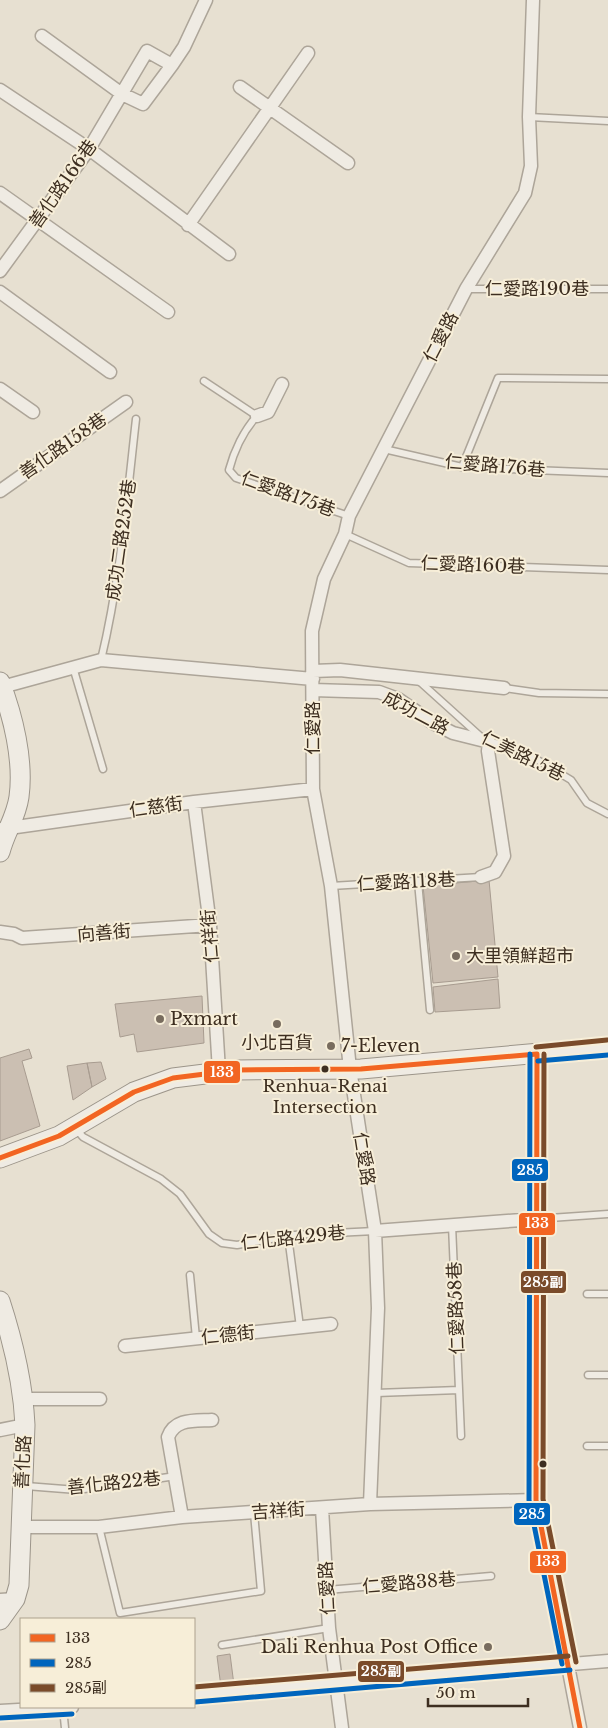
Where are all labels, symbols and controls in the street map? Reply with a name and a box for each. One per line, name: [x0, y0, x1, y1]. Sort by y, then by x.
street label: 善化路166巷: [24, 135, 102, 233]
street label: 仁愛路190巷: [485, 278, 589, 300]
street label: 仁愛路: [419, 308, 463, 366]
street label: 善化路158巷: [15, 408, 111, 484]
street label: 仁愛路176巷: [444, 451, 546, 481]
street label: 仁愛路175巷: [238, 467, 338, 521]
street label: 成功二路252巷: [102, 478, 140, 602]
street label: 仁愛路160巷: [420, 552, 526, 578]
street label: 成功二路: [379, 686, 453, 740]
street label: 仁愛路: [302, 701, 324, 755]
street label: 仁美路15巷: [478, 726, 568, 786]
street label: 仁慈街: [128, 792, 184, 822]
street label: 仁愛路118巷: [356, 868, 456, 896]
street label: 仁祥街: [197, 908, 223, 964]
street label: 向善街: [76, 920, 132, 946]
place label: 大里領鮮超市: [466, 945, 574, 967]
marker: 大里領鮮超市: [450, 950, 462, 962]
place label: Pxmart: [170, 1008, 238, 1030]
marker: Pxmart: [154, 1013, 166, 1025]
marker: 小北百貨: [271, 1018, 283, 1030]
place label: 小北百貨: [241, 1032, 313, 1054]
place label: 7-Eleven: [341, 1035, 420, 1057]
marker: 7-Eleven: [325, 1040, 337, 1052]
line badge: 133: [203, 1060, 241, 1084]
text: 133: [210, 1063, 234, 1081]
marker: Renhua-Renai Intersection: [320, 1064, 330, 1074]
place label: Renhua-Renai Intersection: [263, 1076, 388, 1118]
street label: 仁愛路: [349, 1131, 379, 1187]
line badge: 285: [511, 1158, 549, 1182]
text: 285: [517, 1161, 543, 1179]
line badge: 133: [518, 1212, 556, 1236]
text: 133: [525, 1214, 549, 1232]
street label: 仁化路429巷: [240, 1222, 346, 1254]
street label: 仁愛路58巷: [443, 1261, 469, 1355]
line badge: 285副: [520, 1270, 567, 1294]
text: 285副: [523, 1273, 563, 1291]
street label: 仁德街: [200, 1321, 256, 1349]
street label: 善化路: [11, 1434, 35, 1490]
unlabelled marker: [538, 1459, 548, 1469]
street label: 善化路22巷: [66, 1467, 162, 1499]
street label: 吉祥街: [250, 1498, 306, 1524]
line badge: 285: [513, 1502, 551, 1526]
text: 285: [519, 1505, 545, 1523]
line badge: 133: [529, 1550, 567, 1574]
text: 133: [536, 1552, 560, 1570]
street label: 仁愛路: [315, 1560, 339, 1616]
street label: 仁愛路38巷: [361, 1568, 457, 1598]
legend: [20, 1618, 195, 1708]
text: 133: [65, 1628, 90, 1647]
place label: Dali Renhua Post Office: [261, 1636, 478, 1658]
marker: Dali Renhua Post Office: [482, 1641, 494, 1653]
text: 285: [65, 1653, 92, 1672]
line badge: 285副: [357, 1660, 405, 1683]
text: 285副: [361, 1662, 401, 1680]
scale bar: [428, 1676, 528, 1708]
text: 285副: [65, 1678, 107, 1697]
text: 50 m: [436, 1683, 476, 1702]

